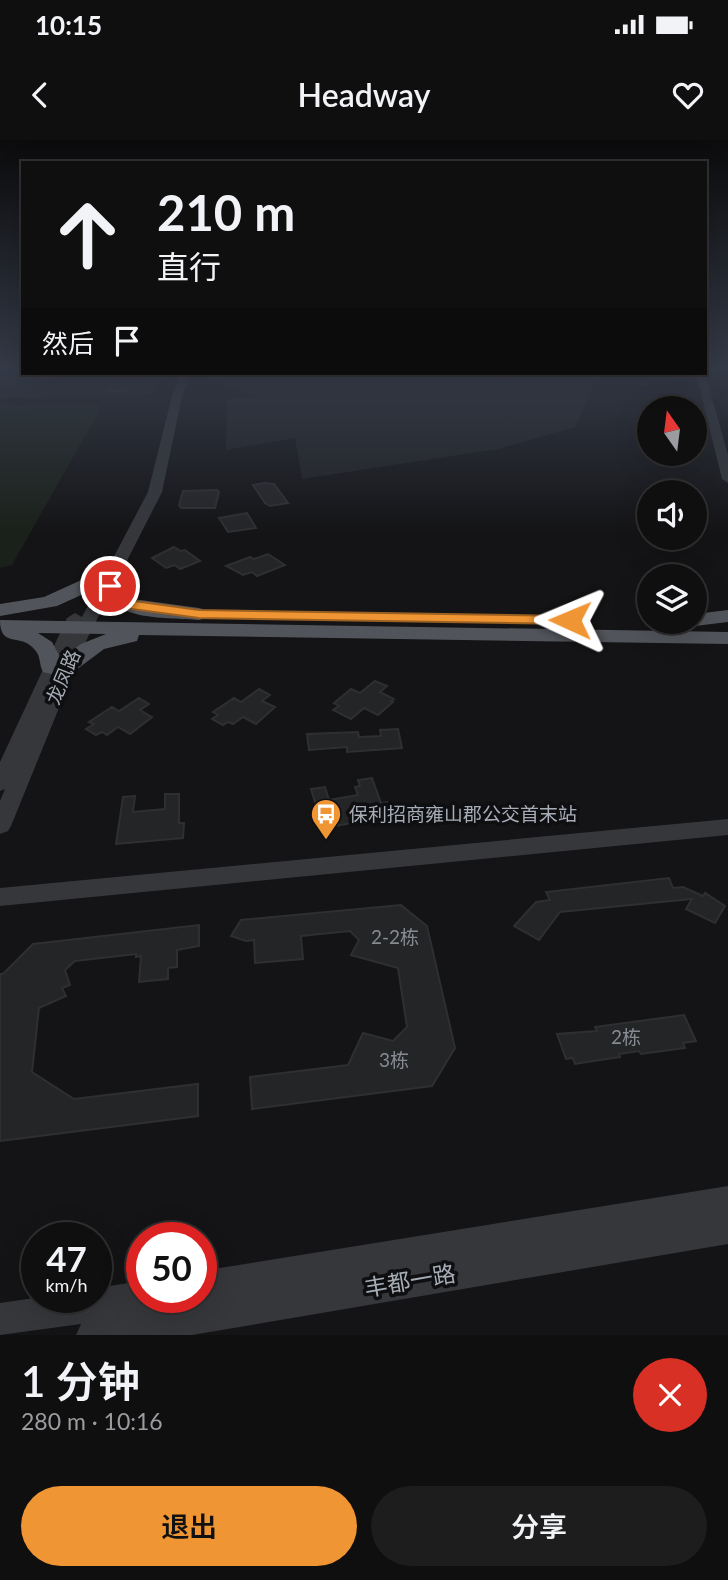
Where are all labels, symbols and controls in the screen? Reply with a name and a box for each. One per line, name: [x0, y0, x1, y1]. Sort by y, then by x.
text: 10:15: [35, 9, 102, 41]
text: Headway: [298, 75, 430, 114]
icon: back: [21, 76, 59, 114]
icon: heart: [669, 76, 707, 114]
text: 210 m: [157, 183, 295, 241]
icon: ahead: [42, 189, 133, 280]
text: 直行: [157, 247, 221, 286]
icon: arrive: [108, 322, 146, 360]
text: 然后: [42, 327, 94, 359]
north arrow: [637, 396, 707, 466]
map controls: [637, 396, 707, 634]
button: sound: [637, 480, 707, 550]
pin: [80, 556, 140, 616]
button: layers: [637, 564, 707, 634]
icon: arrive: [91, 567, 129, 605]
position arrow: [533, 583, 607, 657]
street label: 龙凤路: [41, 646, 84, 708]
bus stop icon: 保利招商雍山郡公交首末站: [309, 797, 343, 841]
place label: 保利招商雍山郡公交首末站: [349, 802, 577, 825]
house number: 2-2栋: [371, 925, 419, 948]
house number: 2栋: [611, 1025, 641, 1048]
house number: 3栋: [379, 1048, 409, 1071]
speed limit sign: 50: [126, 1222, 217, 1313]
text: 47: [46, 1237, 87, 1279]
street label: 丰都一路: [362, 1258, 458, 1302]
text: km/h: [45, 1274, 88, 1296]
text: 1 分钟: [21, 1356, 140, 1406]
button: close: [633, 1358, 707, 1432]
text: 280 m · 10:16: [21, 1407, 163, 1435]
button: 退出: [21, 1486, 357, 1566]
button: 分享: [371, 1486, 707, 1566]

